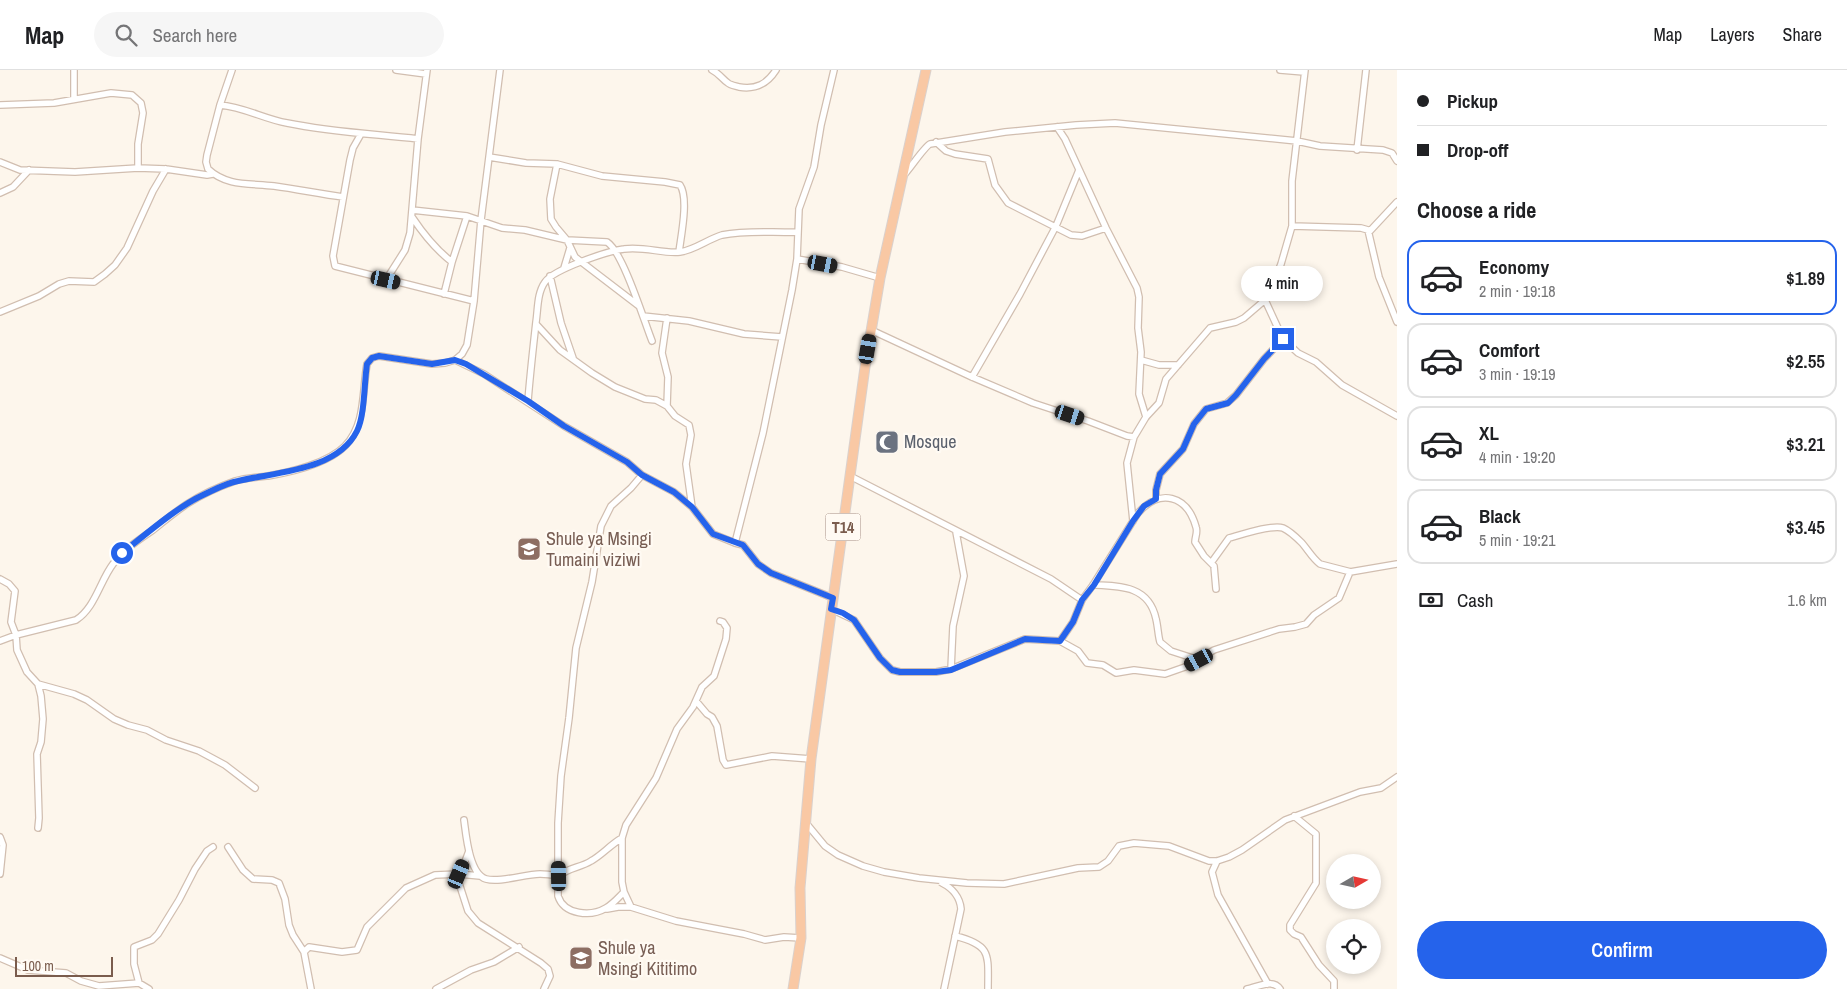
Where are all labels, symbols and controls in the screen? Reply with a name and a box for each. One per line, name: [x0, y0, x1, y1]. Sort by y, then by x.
search box: [94, 12, 444, 57]
text: Map: [25, 19, 64, 51]
icon: search: [112, 21, 140, 49]
text: Search here: [152, 22, 237, 48]
text: Map: [1654, 22, 1682, 47]
text: Layers: [1710, 22, 1755, 47]
text: Share: [1783, 22, 1822, 47]
text: Pickup: [1447, 88, 1498, 114]
text: Drop-off: [1447, 137, 1508, 163]
text: Choose a ride: [1417, 195, 1536, 225]
car: [806, 254, 839, 274]
text: Economy: [1479, 254, 1549, 280]
icon: car: [1419, 255, 1464, 300]
text: $1.89: [1786, 265, 1825, 291]
callout: 4 min: [1242, 266, 1324, 302]
car: [369, 269, 402, 291]
text: 4 min: [1265, 272, 1299, 294]
text: 2 min · 19:18: [1479, 280, 1556, 302]
route end: [1272, 328, 1294, 350]
car: [858, 333, 877, 365]
text: Comfort: [1479, 337, 1540, 363]
icon: car: [1419, 338, 1464, 383]
text: $2.55: [1786, 348, 1825, 374]
text: 3 min · 19:19: [1479, 363, 1556, 385]
car: [1053, 403, 1086, 427]
text: XL: [1479, 420, 1499, 446]
icon: car: [1419, 421, 1464, 466]
mosque icon: Mosque: [874, 429, 900, 455]
place label: Mosque: [904, 429, 957, 454]
text: $3.21: [1786, 431, 1825, 457]
text: 4 min · 19:20: [1479, 446, 1556, 468]
text: Black: [1479, 503, 1521, 529]
icon: car: [1419, 504, 1464, 549]
road number: T14: [826, 514, 860, 541]
text: $3.45: [1786, 514, 1825, 540]
place label: Shule ya Msingi Tumaini viziwi: [546, 526, 652, 572]
text: 5 min · 19:21: [1479, 529, 1556, 551]
school or university icon: Shule ya Msingi Tumaini viziwi: [516, 536, 542, 562]
route start: [111, 542, 133, 564]
icon: cash: [1417, 586, 1445, 614]
text: Cash: [1457, 587, 1493, 613]
text: 1.6 km: [1788, 589, 1827, 611]
car: [1182, 646, 1215, 674]
north arrow: [1326, 854, 1381, 909]
map controls: [1326, 854, 1381, 974]
car: [446, 857, 471, 891]
car: [551, 861, 566, 891]
button: locate: [1326, 919, 1381, 974]
button: Confirm: [1417, 921, 1827, 979]
place label: Shule ya Msingi Kititimo: [598, 935, 697, 981]
school or university icon: Shule ya Msingi Kititimo: [568, 945, 594, 971]
scale bar: [15, 954, 112, 977]
text: 100 m: [22, 957, 54, 975]

